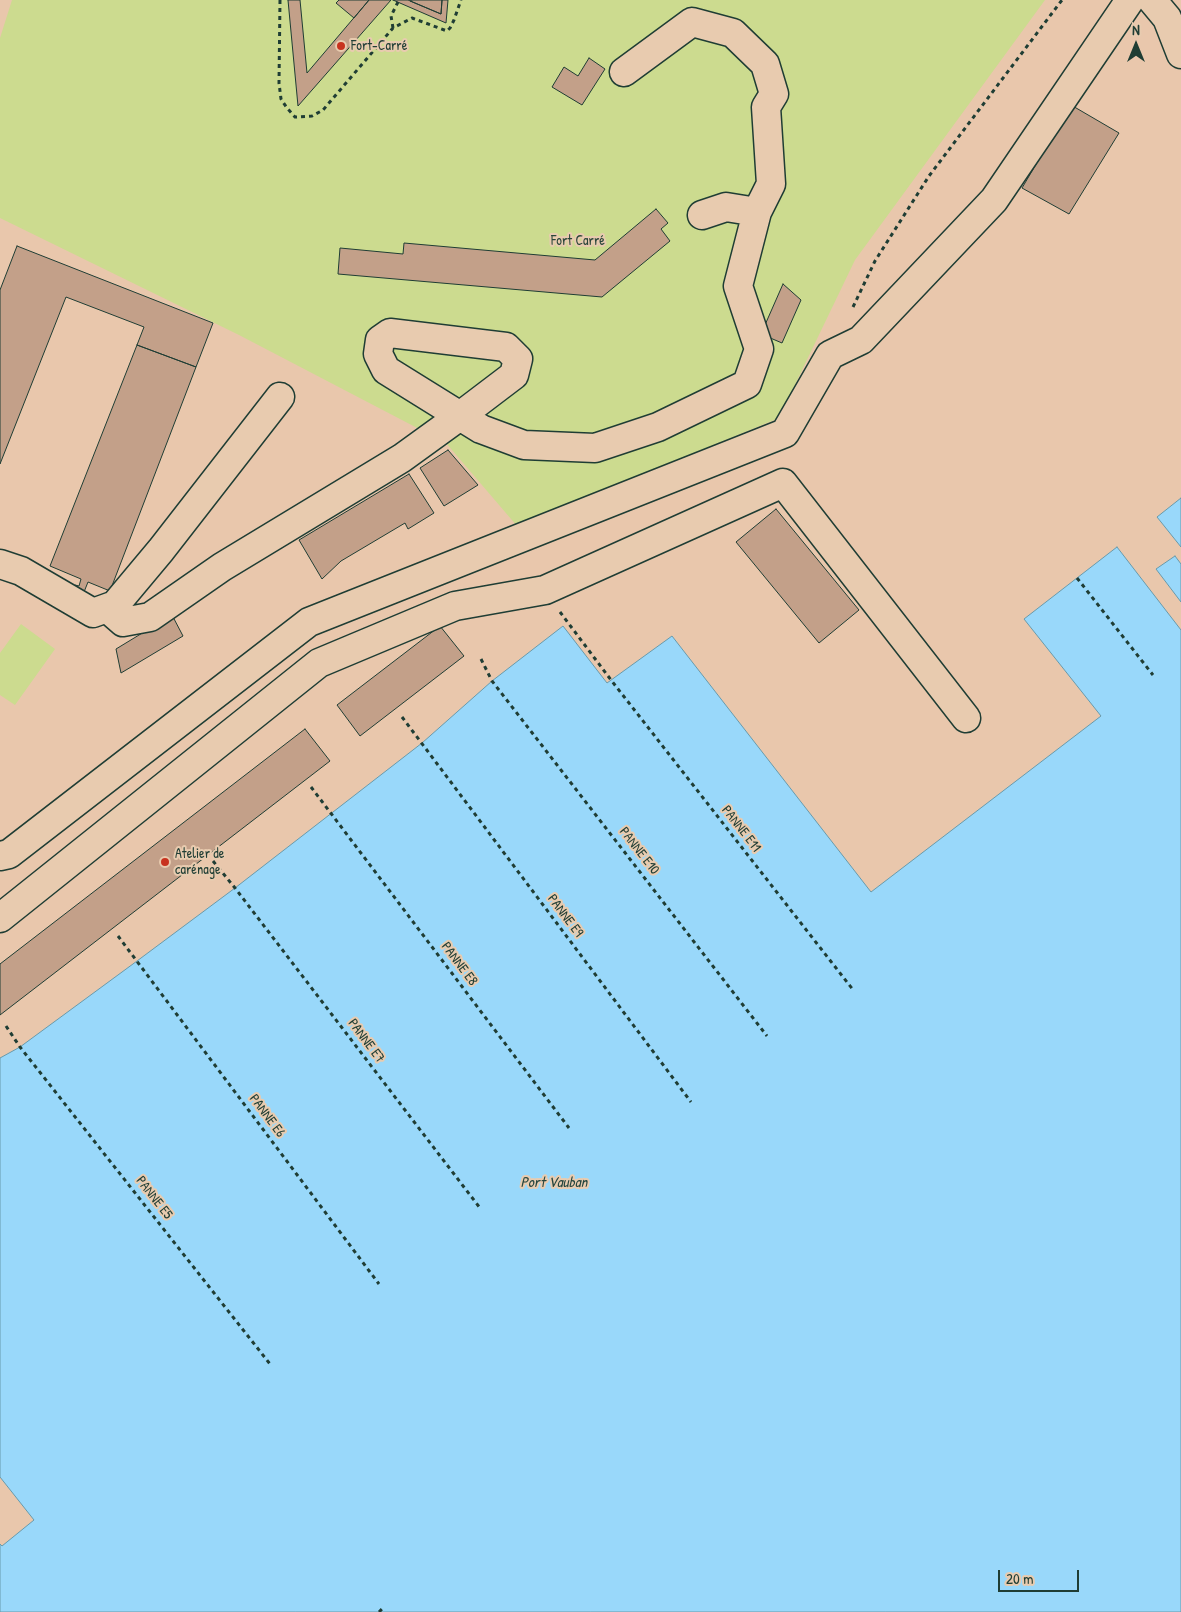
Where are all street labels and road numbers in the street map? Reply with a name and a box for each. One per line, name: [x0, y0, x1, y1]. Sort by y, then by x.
street label: PANNE E11: [718, 802, 764, 856]
street label: PANNE E10: [615, 824, 663, 878]
street label: PANNE E9: [543, 891, 587, 941]
street label: PANNE E8: [437, 939, 481, 989]
street label: PANNE E7: [344, 1016, 388, 1066]
street label: PANNE E6: [245, 1091, 289, 1141]
street label: PANNE E5: [132, 1173, 176, 1223]

